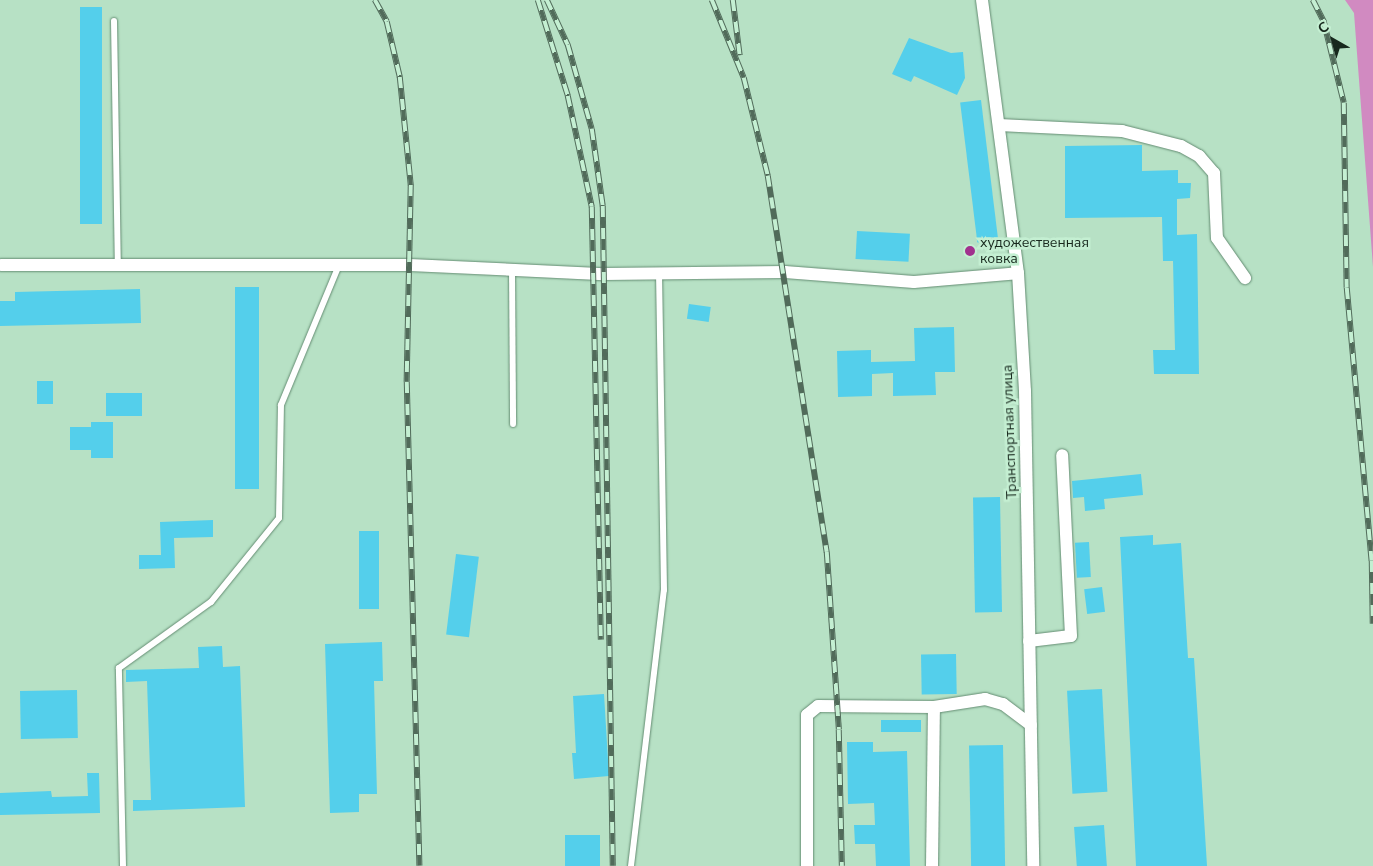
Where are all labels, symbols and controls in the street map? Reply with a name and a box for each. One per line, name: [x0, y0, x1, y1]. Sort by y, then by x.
north arrow: [1308, 15, 1358, 65]
text: С: [1314, 17, 1333, 38]
place label: художественная ковка: [980, 235, 1089, 268]
marker: художественная ковка: [964, 245, 976, 257]
street label: Транспортная улица: [999, 364, 1021, 500]

